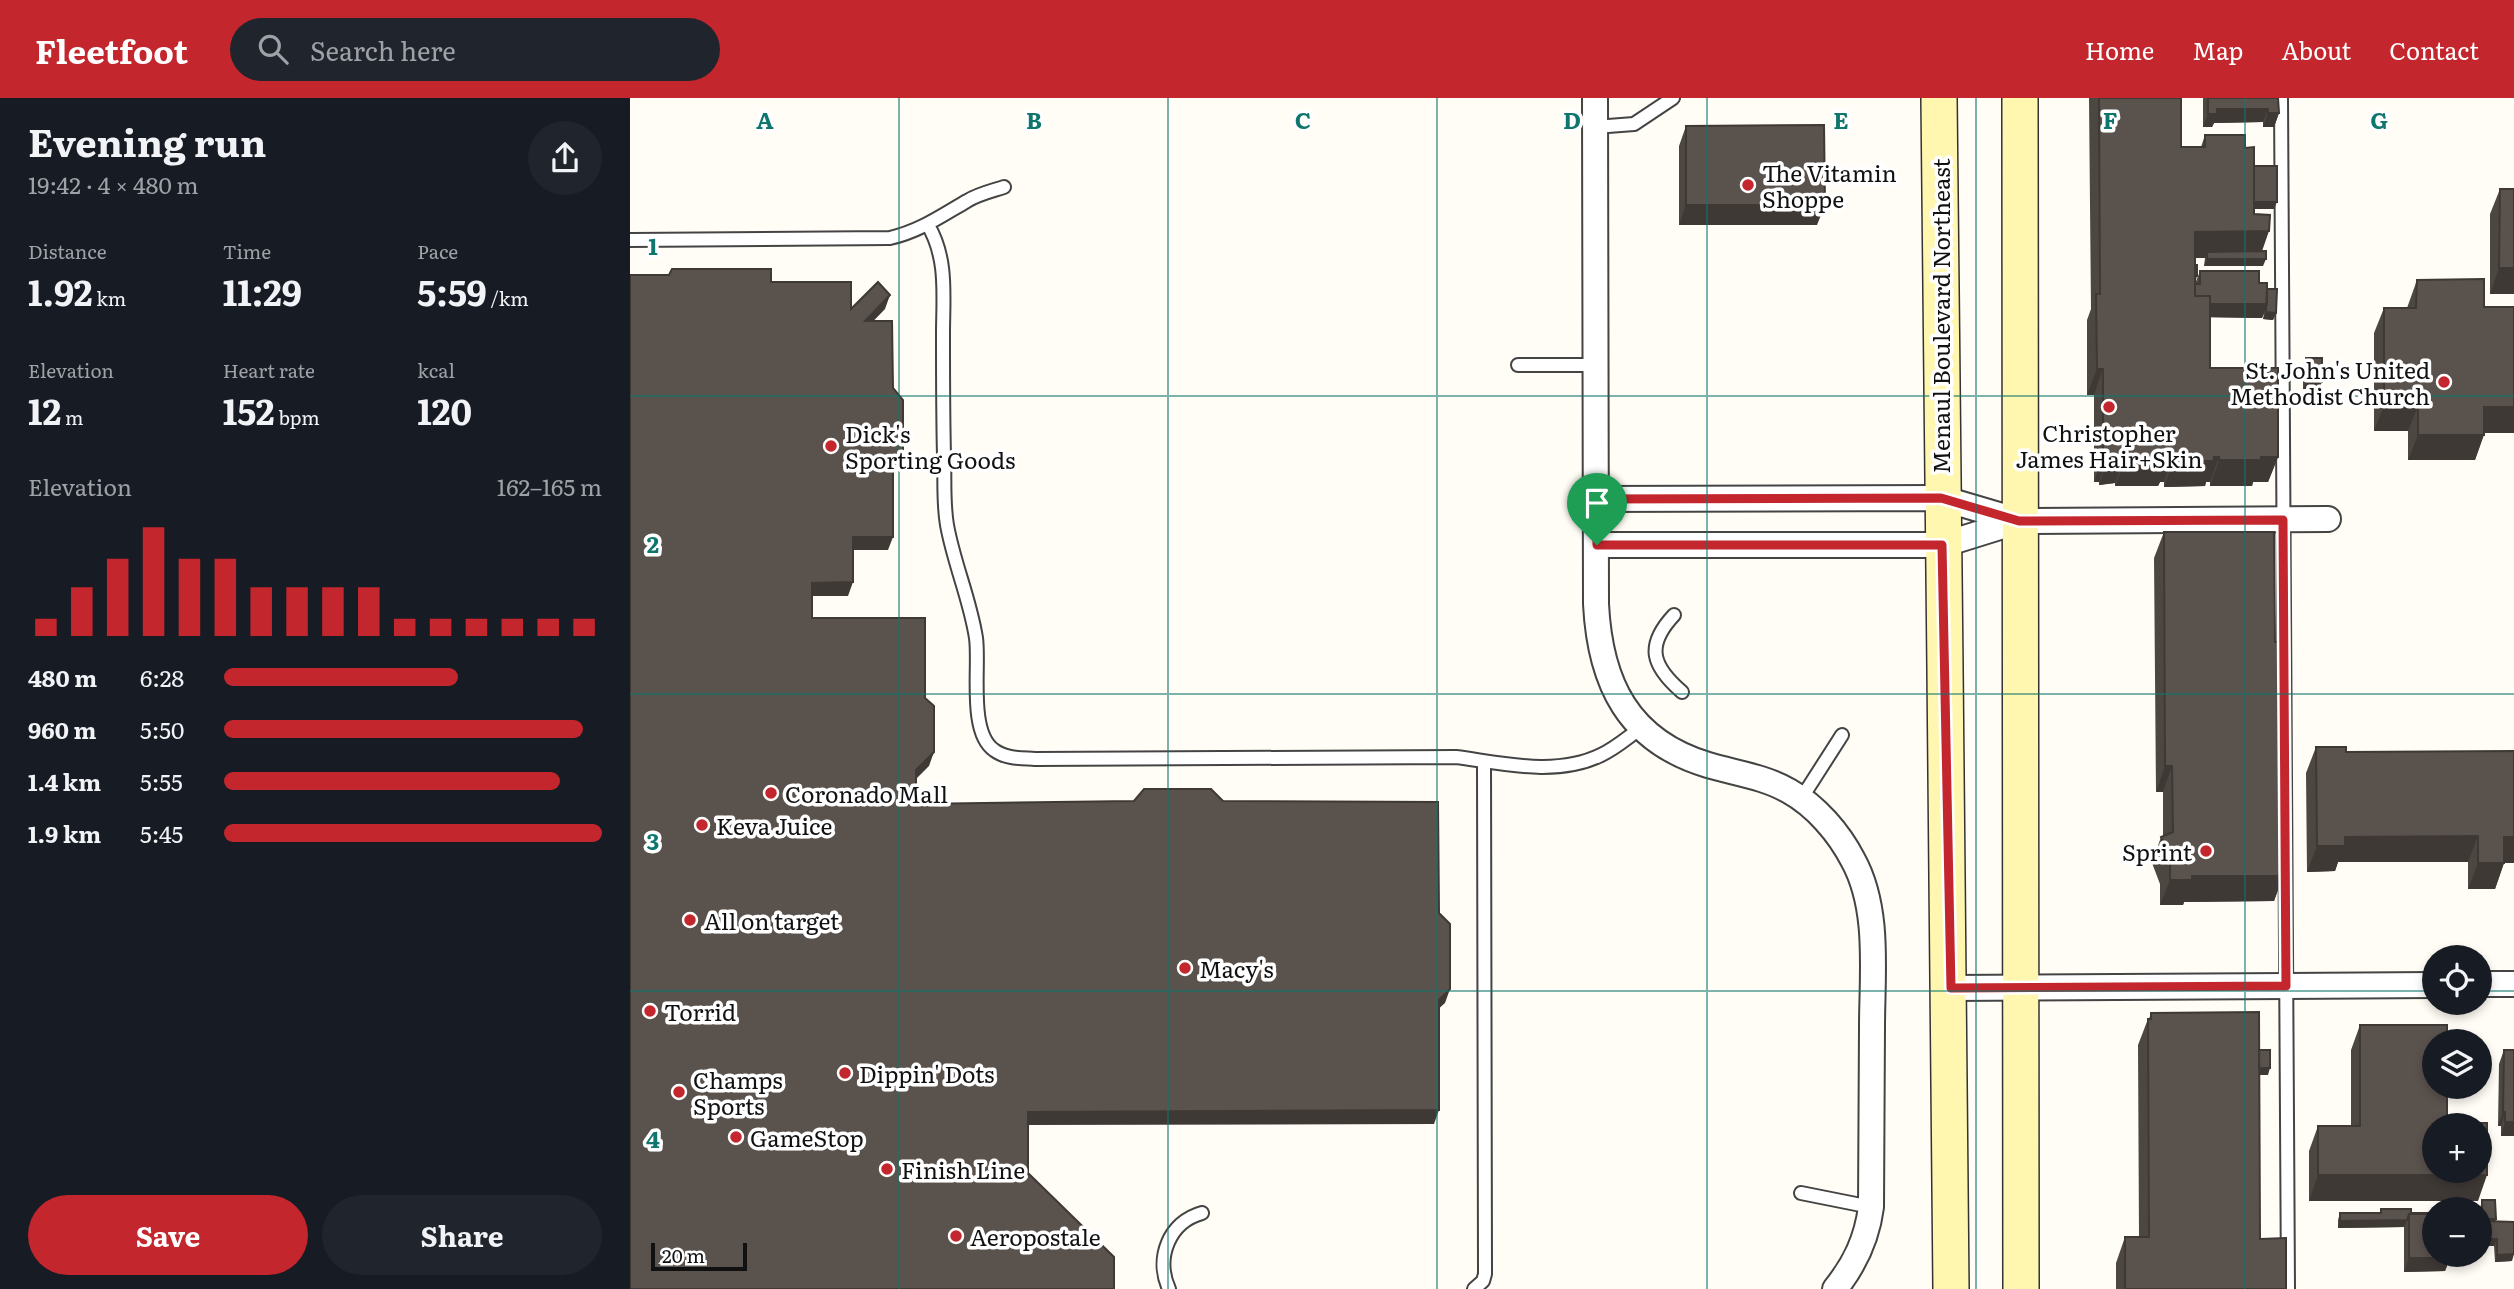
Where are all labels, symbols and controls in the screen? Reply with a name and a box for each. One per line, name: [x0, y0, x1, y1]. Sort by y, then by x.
search box: [230, 18, 720, 81]
text: Fleetfoot: [35, 25, 188, 74]
icon: search: [254, 30, 292, 68]
text: Search here: [310, 30, 456, 69]
text: Home: [2085, 32, 2154, 67]
text: Map: [2192, 32, 2243, 67]
text: About: [2281, 32, 2351, 67]
text: Contact: [2389, 32, 2479, 67]
text: A: [756, 102, 774, 136]
text: B: [1026, 102, 1042, 136]
text: C: [1295, 102, 1311, 136]
text: D: [1563, 102, 1581, 136]
text: E: [1833, 102, 1849, 136]
text: F: [2103, 102, 2118, 136]
text: G: [2370, 102, 2388, 136]
text: Evening run: [28, 112, 266, 169]
button: share: [528, 121, 602, 195]
place label: The Vitamin Shoppe: [1762, 155, 1897, 215]
street label: Menaul Boulevard Northeast: [1923, 158, 1957, 474]
text: 19:42 · 4 × 480 m: [28, 167, 199, 201]
marker: The Vitamin Shoppe: [1740, 177, 1756, 193]
text: 1: [648, 228, 658, 262]
text: Distance: [28, 237, 107, 265]
text: Time: [223, 237, 271, 265]
text: Pace: [417, 237, 458, 265]
text: 1.92: [28, 265, 92, 317]
text: 11:29: [223, 265, 302, 317]
text: 5:59: [417, 265, 487, 317]
text: km: [92, 284, 126, 312]
text: /km: [487, 284, 529, 312]
place label: St. John's United Methodist Church: [2230, 352, 2430, 412]
text: Elevation: [28, 356, 114, 384]
text: Heart rate: [223, 356, 315, 384]
text: kcal: [417, 356, 455, 384]
marker: St. John's United Methodist Church: [2436, 374, 2452, 390]
text: 12: [28, 384, 61, 436]
text: 152: [223, 384, 275, 436]
text: 120: [417, 384, 472, 436]
marker: Christopher James Hair+Skin: [2101, 399, 2117, 415]
text: m: [61, 403, 84, 431]
text: bpm: [275, 403, 320, 431]
place label: Christopher James Hair+Skin: [2015, 415, 2203, 475]
place label: Dick's Sporting Goods: [845, 416, 1015, 476]
marker: Dick's Sporting Goods: [823, 438, 839, 454]
text: Elevation: [28, 469, 132, 503]
text: 162–165 m: [497, 469, 602, 503]
pin: [1567, 473, 1627, 545]
icon: arrive: [1578, 484, 1616, 522]
text: 2: [647, 526, 659, 560]
text: 480 m: [28, 660, 97, 694]
text: 6:28: [140, 660, 184, 694]
text: 960 m: [28, 712, 96, 746]
text: 5:50: [140, 712, 184, 746]
text: 1.4 km: [28, 764, 101, 798]
text: 5:55: [140, 764, 183, 798]
place label: Coronado Mall: [785, 776, 948, 810]
marker: Coronado Mall: [763, 785, 779, 801]
place label: Keva Juice: [716, 808, 832, 842]
text: 1.9 km: [28, 816, 101, 850]
text: 5:45: [140, 816, 183, 850]
marker: Keva Juice: [694, 817, 710, 833]
text: 3: [647, 823, 659, 857]
place label: Sprint: [2122, 834, 2193, 868]
marker: Sprint: [2198, 843, 2214, 859]
place label: All on target: [704, 903, 840, 937]
marker: All on target: [682, 912, 698, 928]
map controls: [2422, 945, 2492, 1267]
button: locate: [2422, 945, 2492, 1015]
place label: Macy's: [1199, 951, 1274, 985]
marker: Macy's: [1177, 960, 1193, 976]
place label: Torrid: [664, 994, 736, 1028]
marker: Torrid: [642, 1003, 658, 1019]
button: layers: [2422, 1029, 2492, 1099]
place label: Dippin' Dots: [859, 1056, 994, 1090]
place label: Champs Sports: [693, 1062, 783, 1122]
marker: Dippin' Dots: [837, 1065, 853, 1081]
marker: Champs Sports: [671, 1084, 687, 1100]
button: +: [2422, 1113, 2492, 1183]
place label: GameStop: [750, 1120, 864, 1154]
text: 4: [646, 1121, 660, 1155]
marker: GameStop: [728, 1129, 744, 1145]
place label: Finish Line: [901, 1152, 1025, 1186]
marker: Finish Line: [879, 1161, 895, 1177]
button: Save: [28, 1195, 308, 1275]
button: Share: [322, 1195, 602, 1275]
button: −: [2422, 1197, 2492, 1267]
place label: Aeropostale: [970, 1219, 1101, 1253]
marker: Aeropostale: [948, 1228, 964, 1244]
scale bar: [651, 1240, 747, 1272]
text: 20 m: [662, 1241, 705, 1269]

